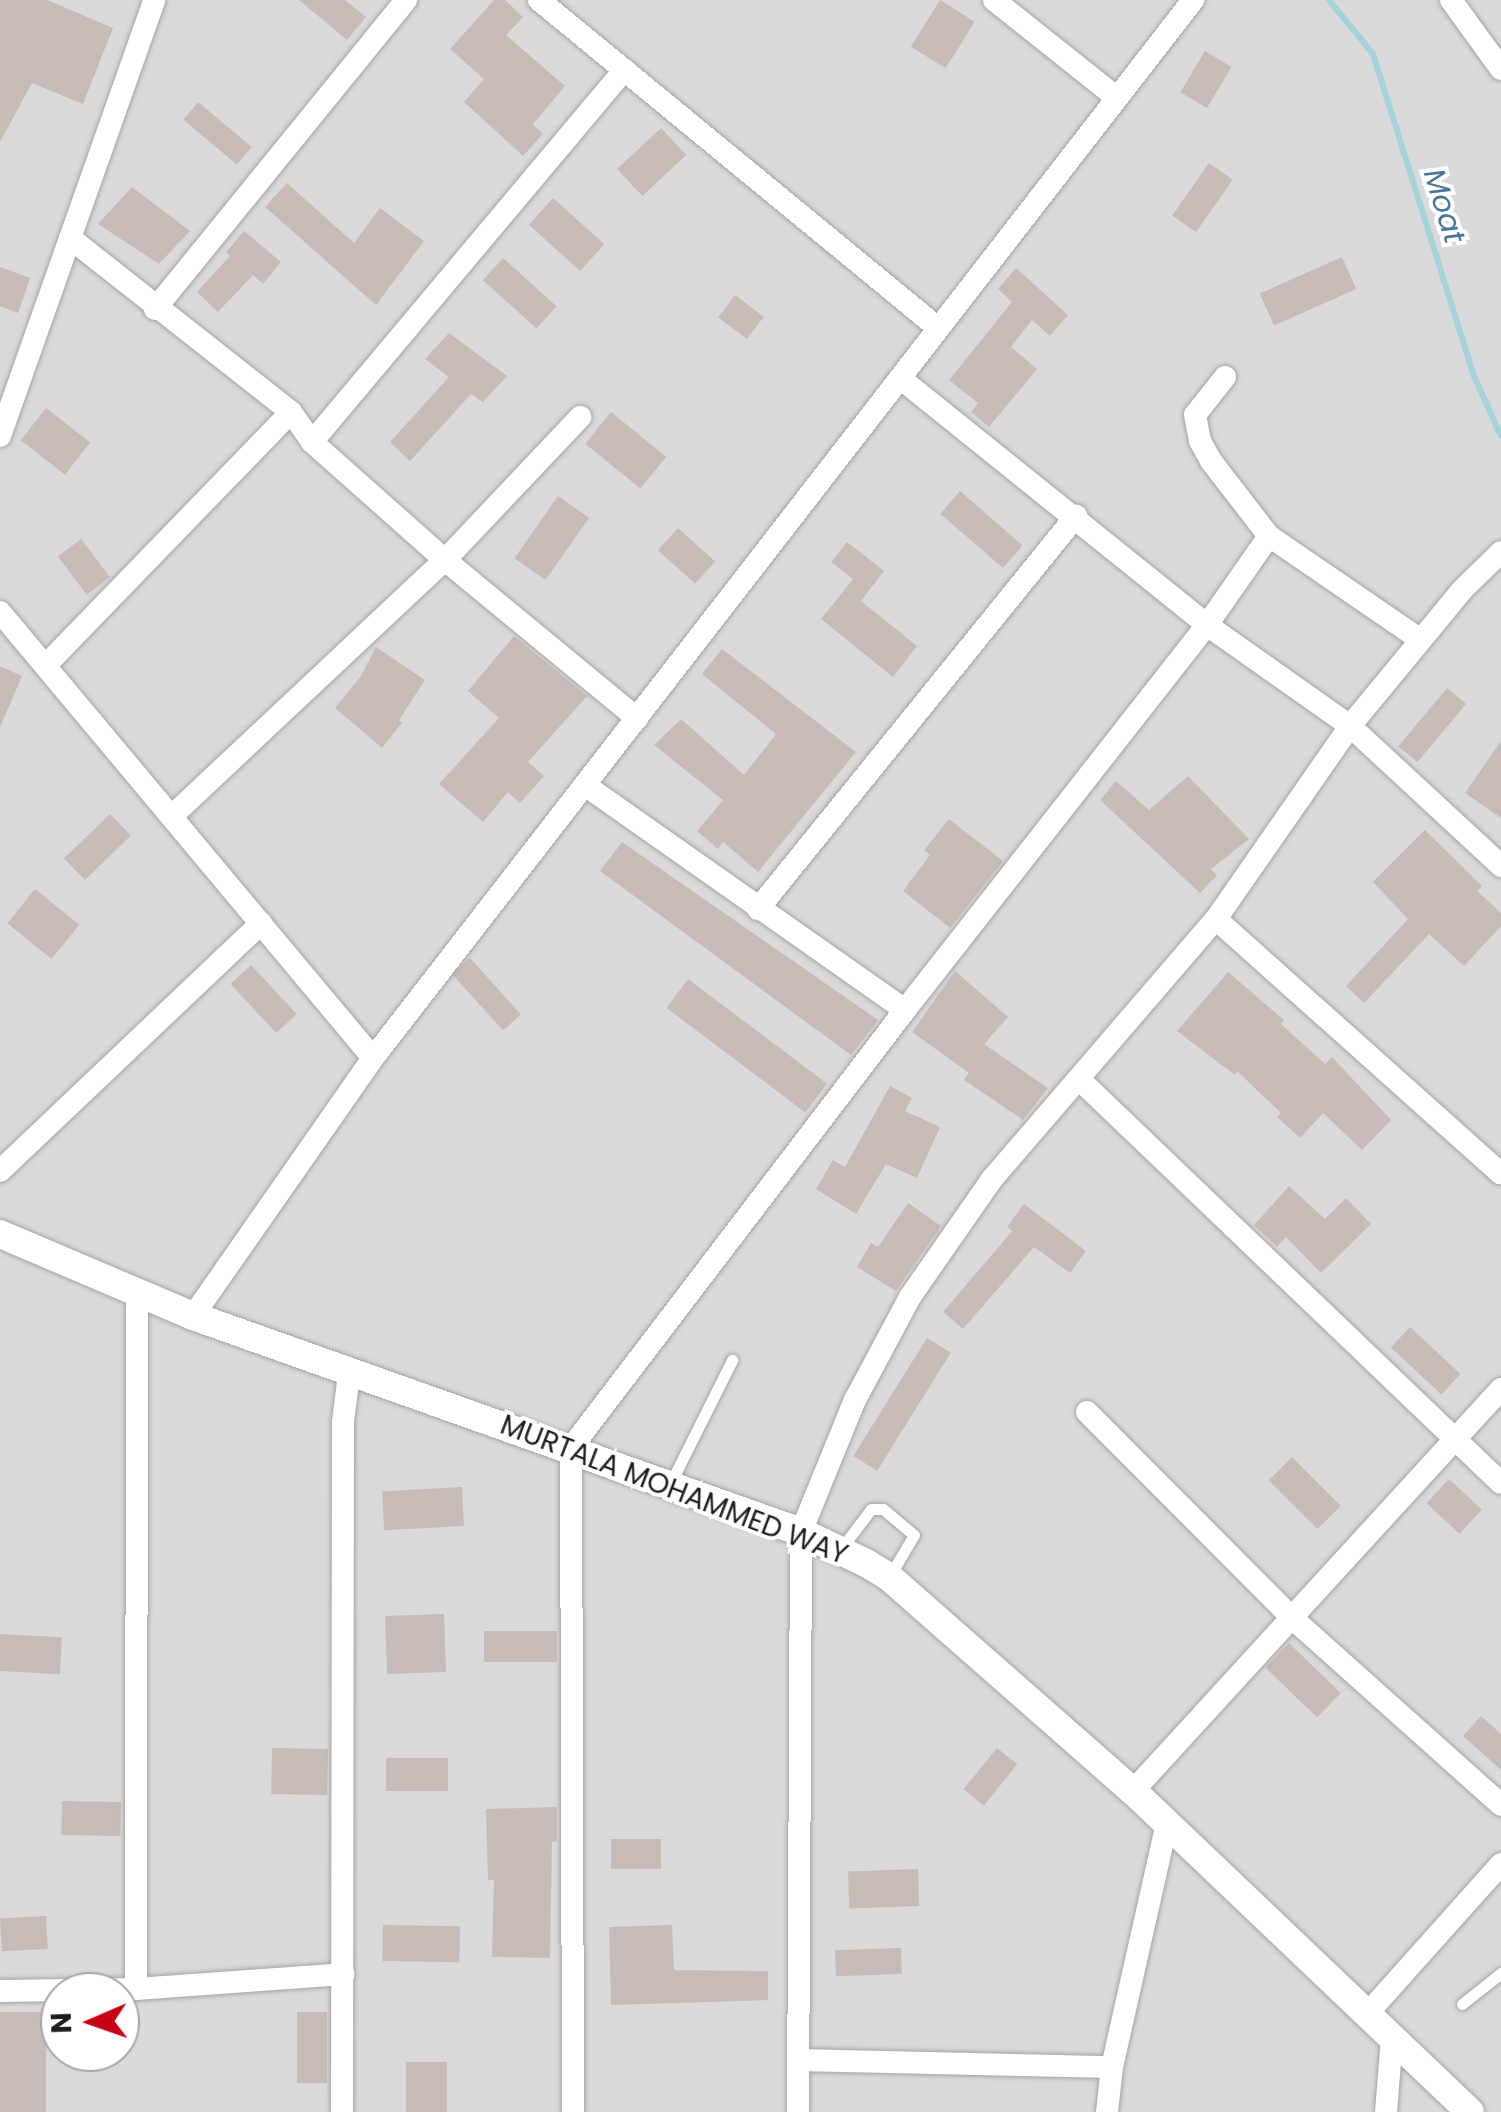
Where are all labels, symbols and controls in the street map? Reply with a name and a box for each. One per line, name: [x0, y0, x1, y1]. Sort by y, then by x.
water label: Moat: [1416, 164, 1472, 248]
street label: MURTALA MOHAMMED WAY: [496, 1408, 852, 1572]
north arrow: [40, 1972, 140, 2072]
text: N: [42, 2012, 81, 2034]

